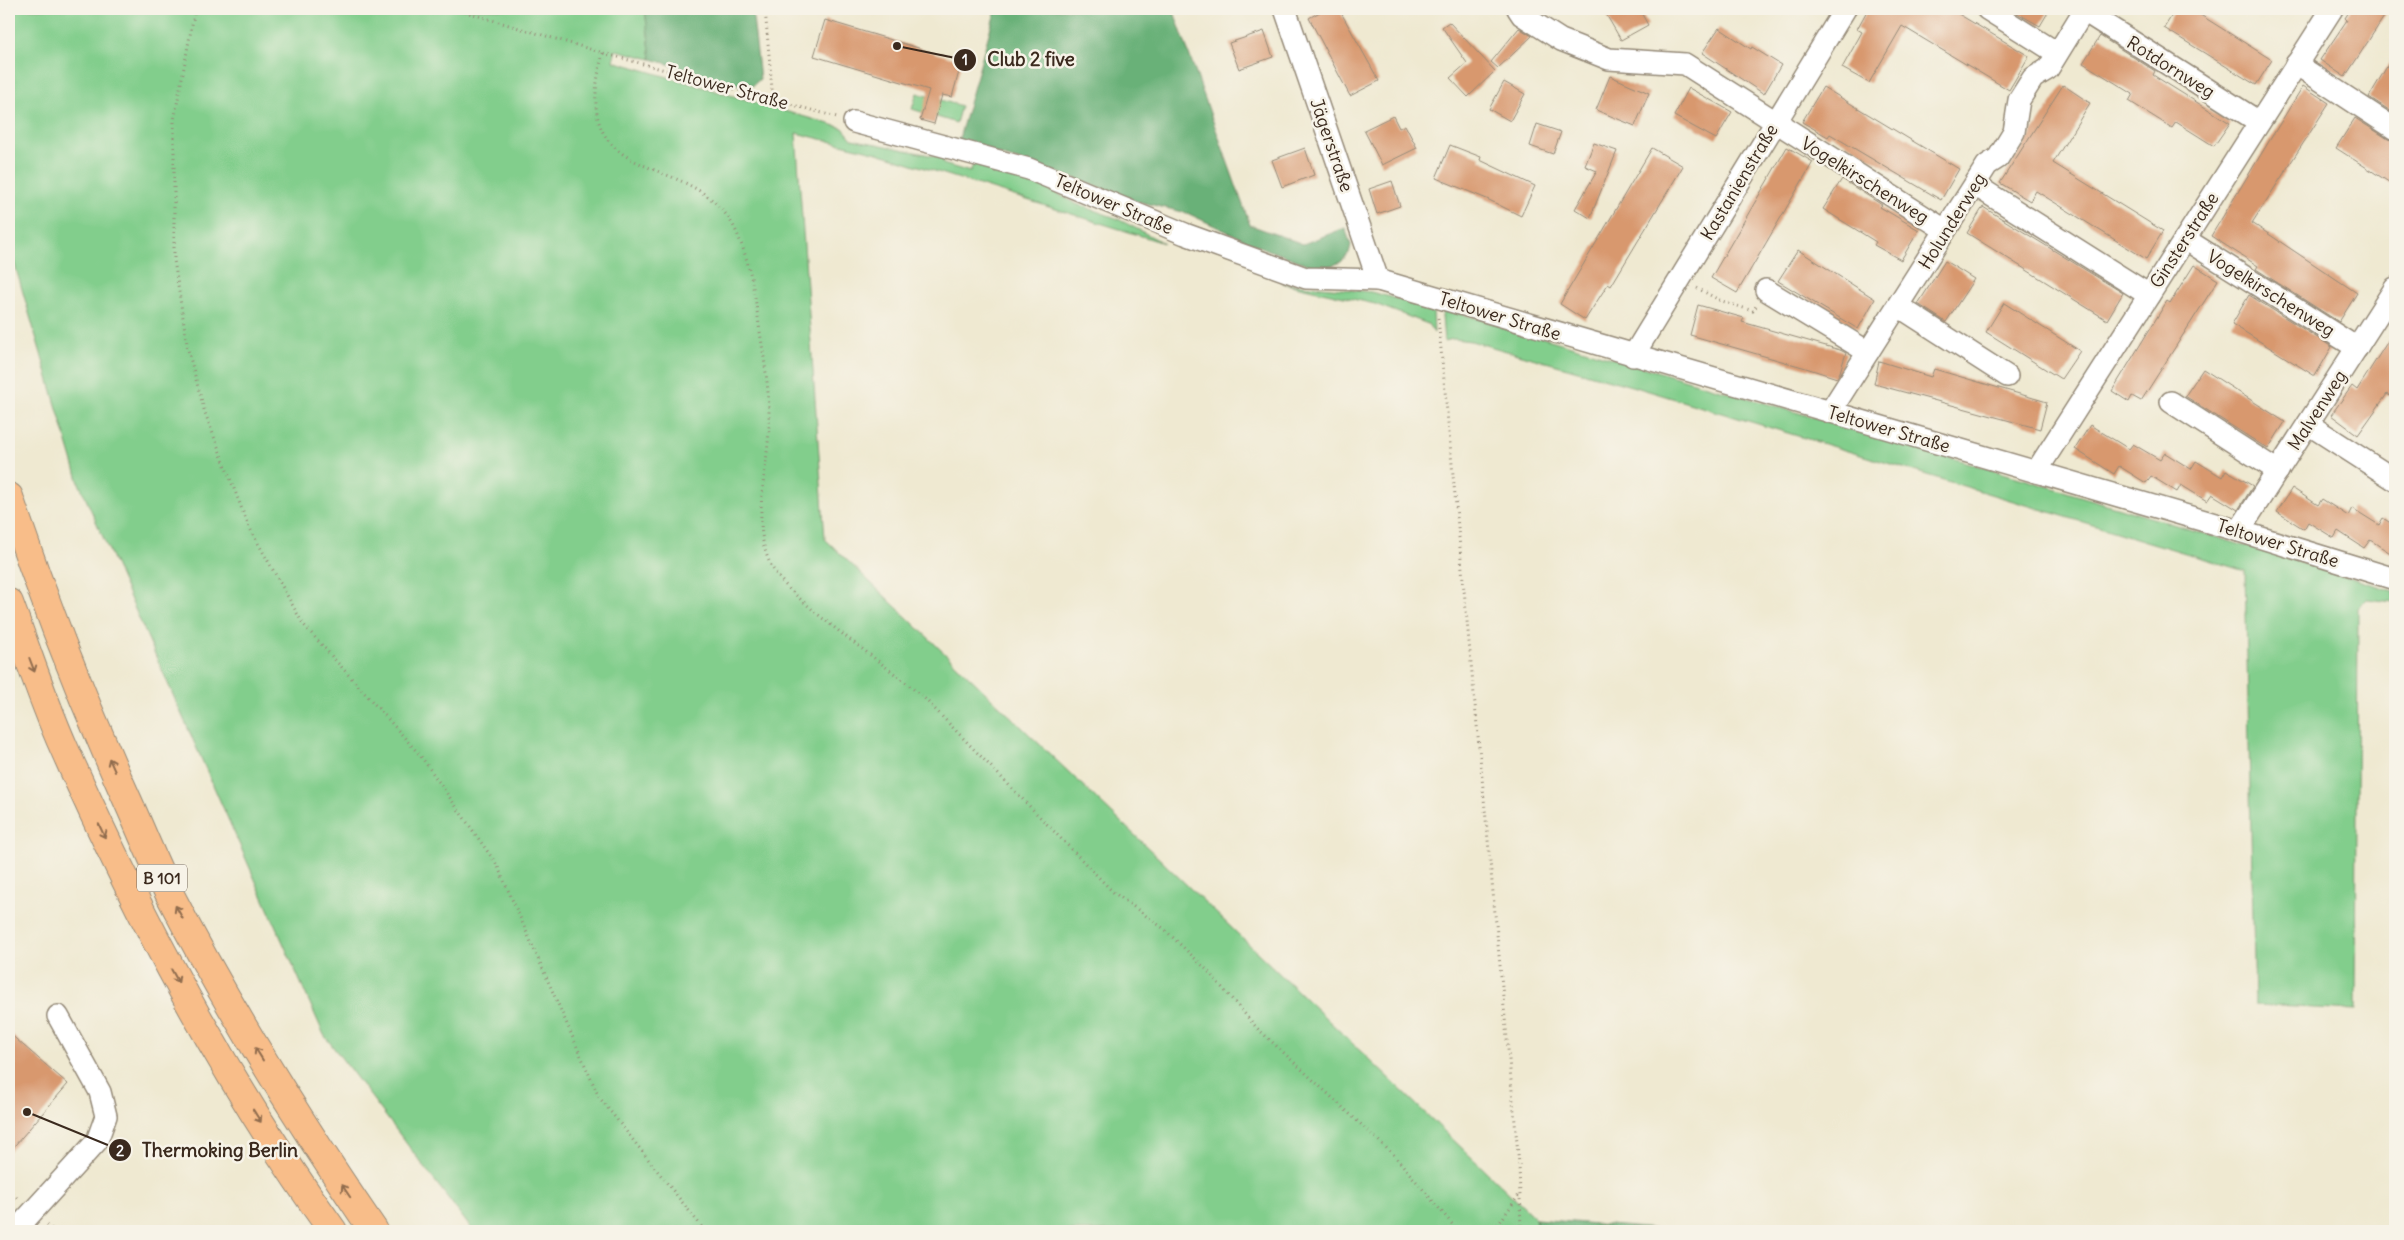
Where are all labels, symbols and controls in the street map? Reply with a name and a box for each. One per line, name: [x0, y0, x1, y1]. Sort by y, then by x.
street label: Rotdornweg: [2123, 31, 2219, 103]
callout: Club 2 five: [953, 43, 1085, 77]
text: Club 2 five: [987, 47, 1075, 71]
text: 1: [962, 50, 968, 69]
street label: Teltower Straße: [663, 60, 791, 114]
street label: Jägerstraße: [1305, 95, 1359, 195]
street label: Kastanienstraße: [1695, 120, 1783, 244]
street label: Vogelkirschenweg: [1797, 131, 1933, 229]
street label: Holunderweg: [1913, 168, 1991, 274]
street label: Teltower Straße: [1051, 169, 1177, 239]
street label: Ginsterstraße: [2144, 188, 2224, 292]
street label: Vogelkirschenweg: [2203, 244, 2339, 342]
street label: Teltower Straße: [1436, 287, 1564, 345]
street label: Malvenweg: [2282, 365, 2352, 455]
street label: Teltower Straße: [1825, 401, 1953, 457]
street label: Teltower Straße: [2214, 514, 2342, 572]
one-way arrow: [28, 657, 37, 672]
one-way arrow: [106, 758, 116, 773]
one-way arrow: [98, 823, 108, 838]
road number: B 101: [137, 864, 187, 891]
one-way arrow: [174, 906, 184, 920]
one-way arrow: [171, 968, 180, 983]
one-way arrow: [253, 1048, 263, 1062]
one-way arrow: [252, 1109, 262, 1123]
callout: Thermoking Berlin: [107, 1133, 308, 1167]
text: Thermoking Berlin: [142, 1138, 298, 1162]
text: 2: [116, 1141, 124, 1160]
one-way arrow: [341, 1184, 351, 1198]

